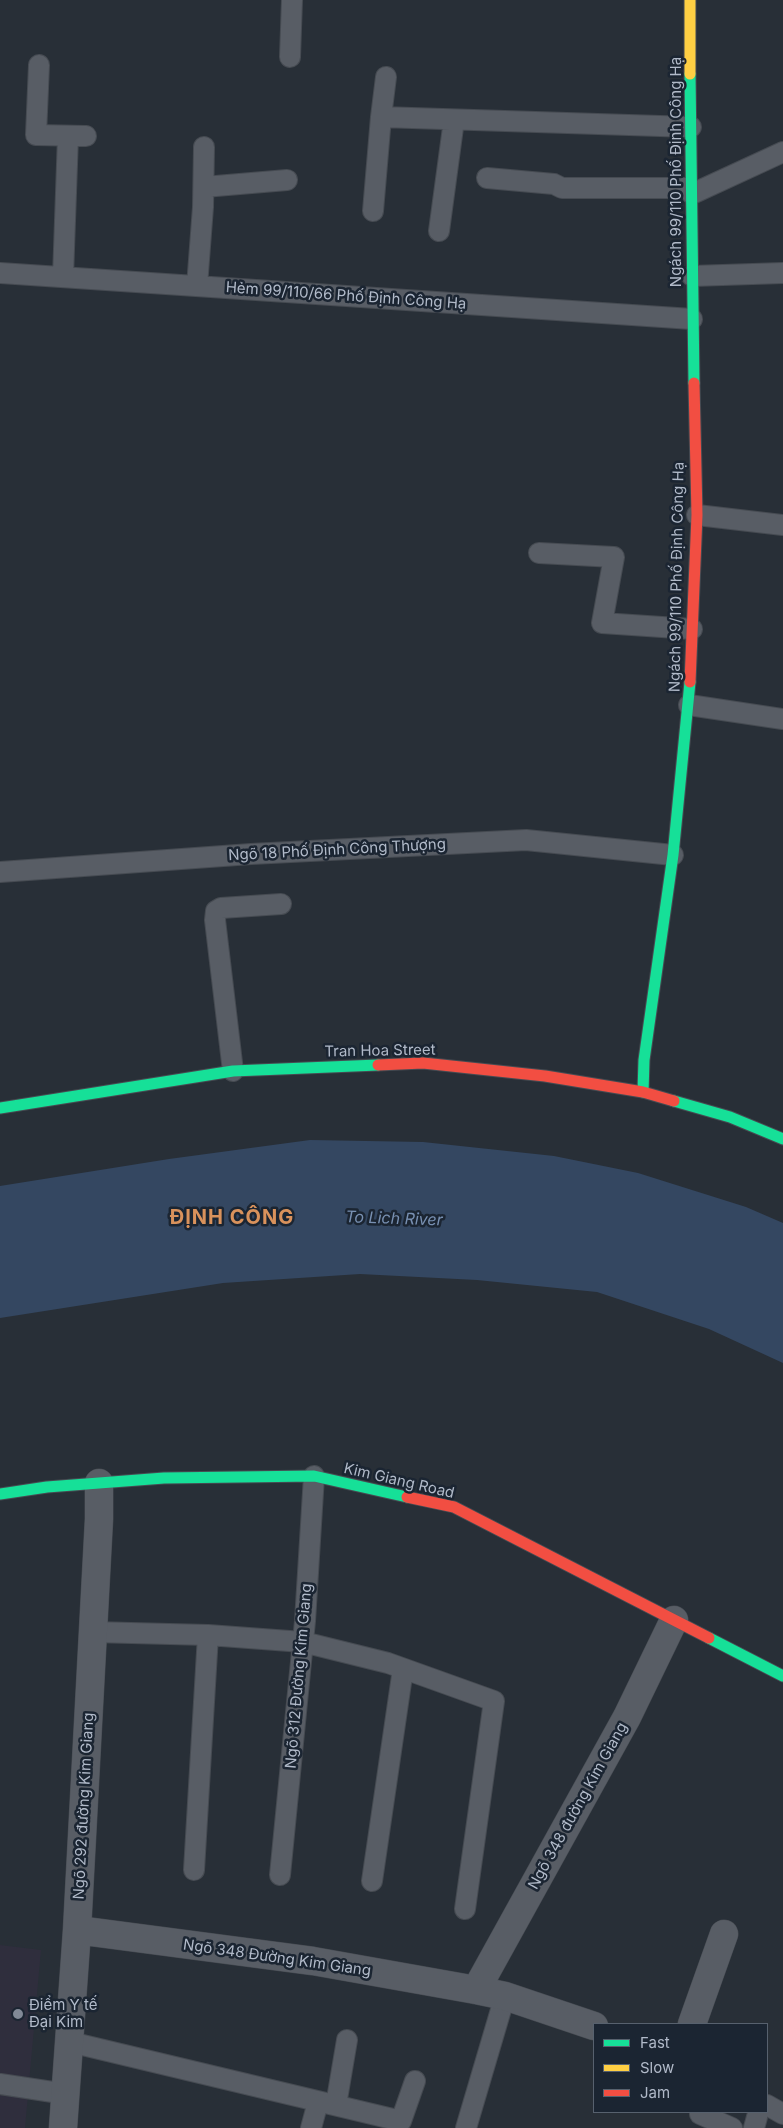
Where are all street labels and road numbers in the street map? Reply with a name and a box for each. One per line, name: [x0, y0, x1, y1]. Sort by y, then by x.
street label: Ngách 99/110 Phố Định Công Hạ: [667, 57, 685, 287]
street label: Hẻm 99/110/66 Phố Định Công Hạ: [225, 279, 467, 313]
street label: Ngách 99/110 Phố Định Công Hạ: [666, 462, 688, 692]
street label: Ngõ 18 Phố Định Công Thượng: [228, 835, 446, 865]
street label: Tran Hoa Street: [324, 1041, 436, 1061]
street label: Kim Giang Road: [342, 1460, 456, 1502]
street label: Ngõ 312 Đường Kim Giang: [282, 1583, 316, 1769]
street label: Ngõ 292 đường Kim Giang: [70, 1712, 98, 1900]
street label: Ngõ 348 đường Kim Giang: [525, 1719, 631, 1893]
street label: Ngõ 348 Đường Kim Giang: [182, 1936, 372, 1980]

